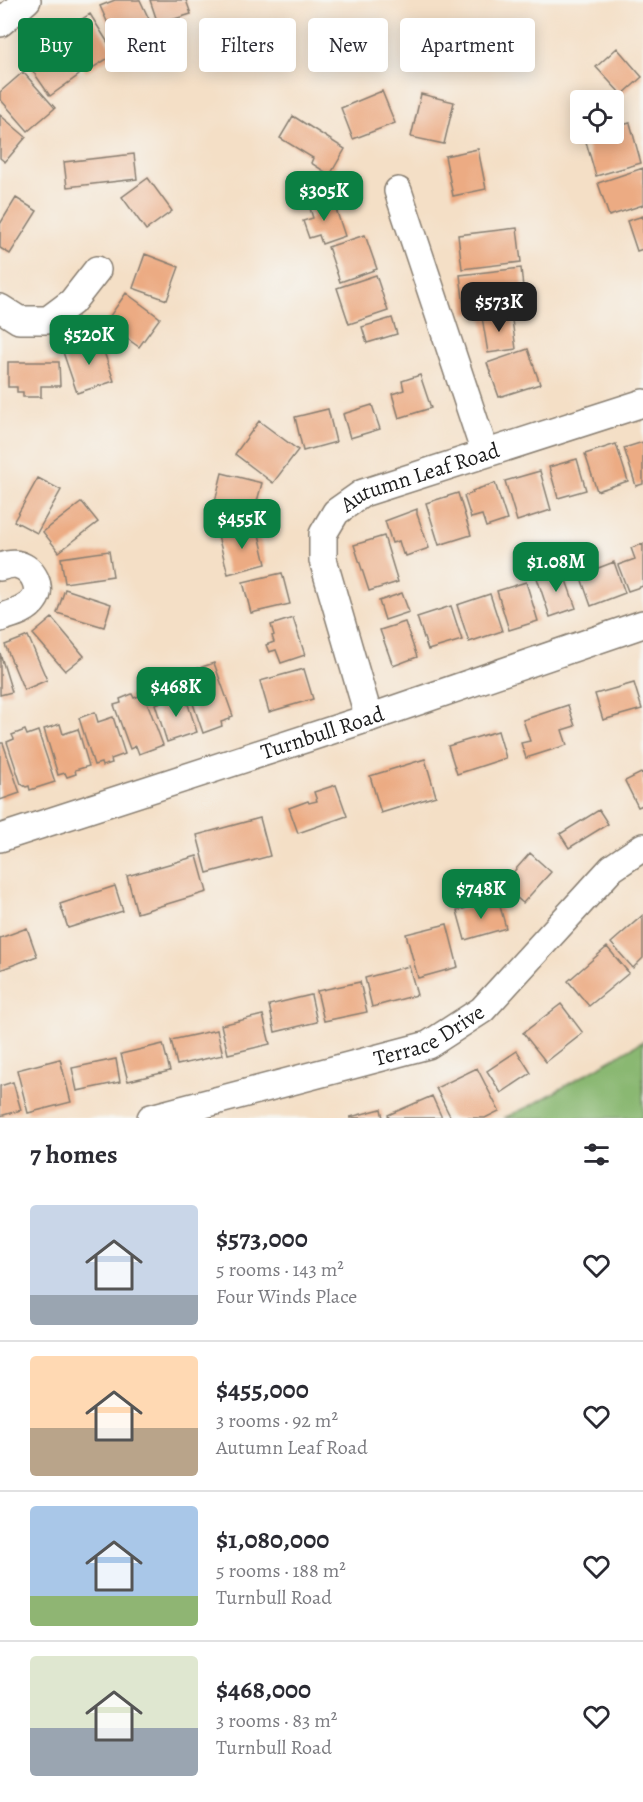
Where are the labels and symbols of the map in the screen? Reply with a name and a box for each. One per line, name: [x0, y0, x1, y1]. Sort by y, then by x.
pin: $305K: [282, 171, 366, 222]
pin: $573K: [457, 282, 541, 333]
pin: $520K: [47, 315, 131, 366]
street label: Autumn Leaf Road: [333, 435, 503, 520]
pin: $455K: [200, 499, 284, 550]
pin: $1.08M: [507, 542, 605, 593]
pin: $468K: [134, 667, 218, 718]
street label: Turnbull Road: [257, 699, 388, 767]
pin: $748K: [439, 869, 523, 920]
street label: Terrace Drive: [370, 997, 490, 1074]

